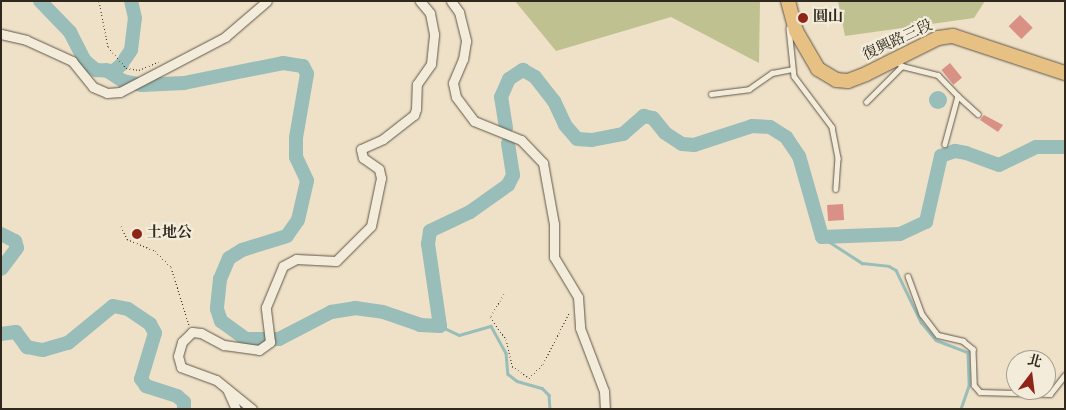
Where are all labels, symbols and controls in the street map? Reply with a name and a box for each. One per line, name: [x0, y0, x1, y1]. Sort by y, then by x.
place label: 圓山: [813, 9, 843, 27]
marker: 圓山: [797, 12, 809, 24]
street label: 復興路三段: [860, 17, 936, 65]
place label: 土地公: [147, 225, 192, 243]
marker: 土地公: [131, 228, 143, 240]
north arrow: [1006, 350, 1056, 400]
text: 北: [1026, 353, 1043, 370]

